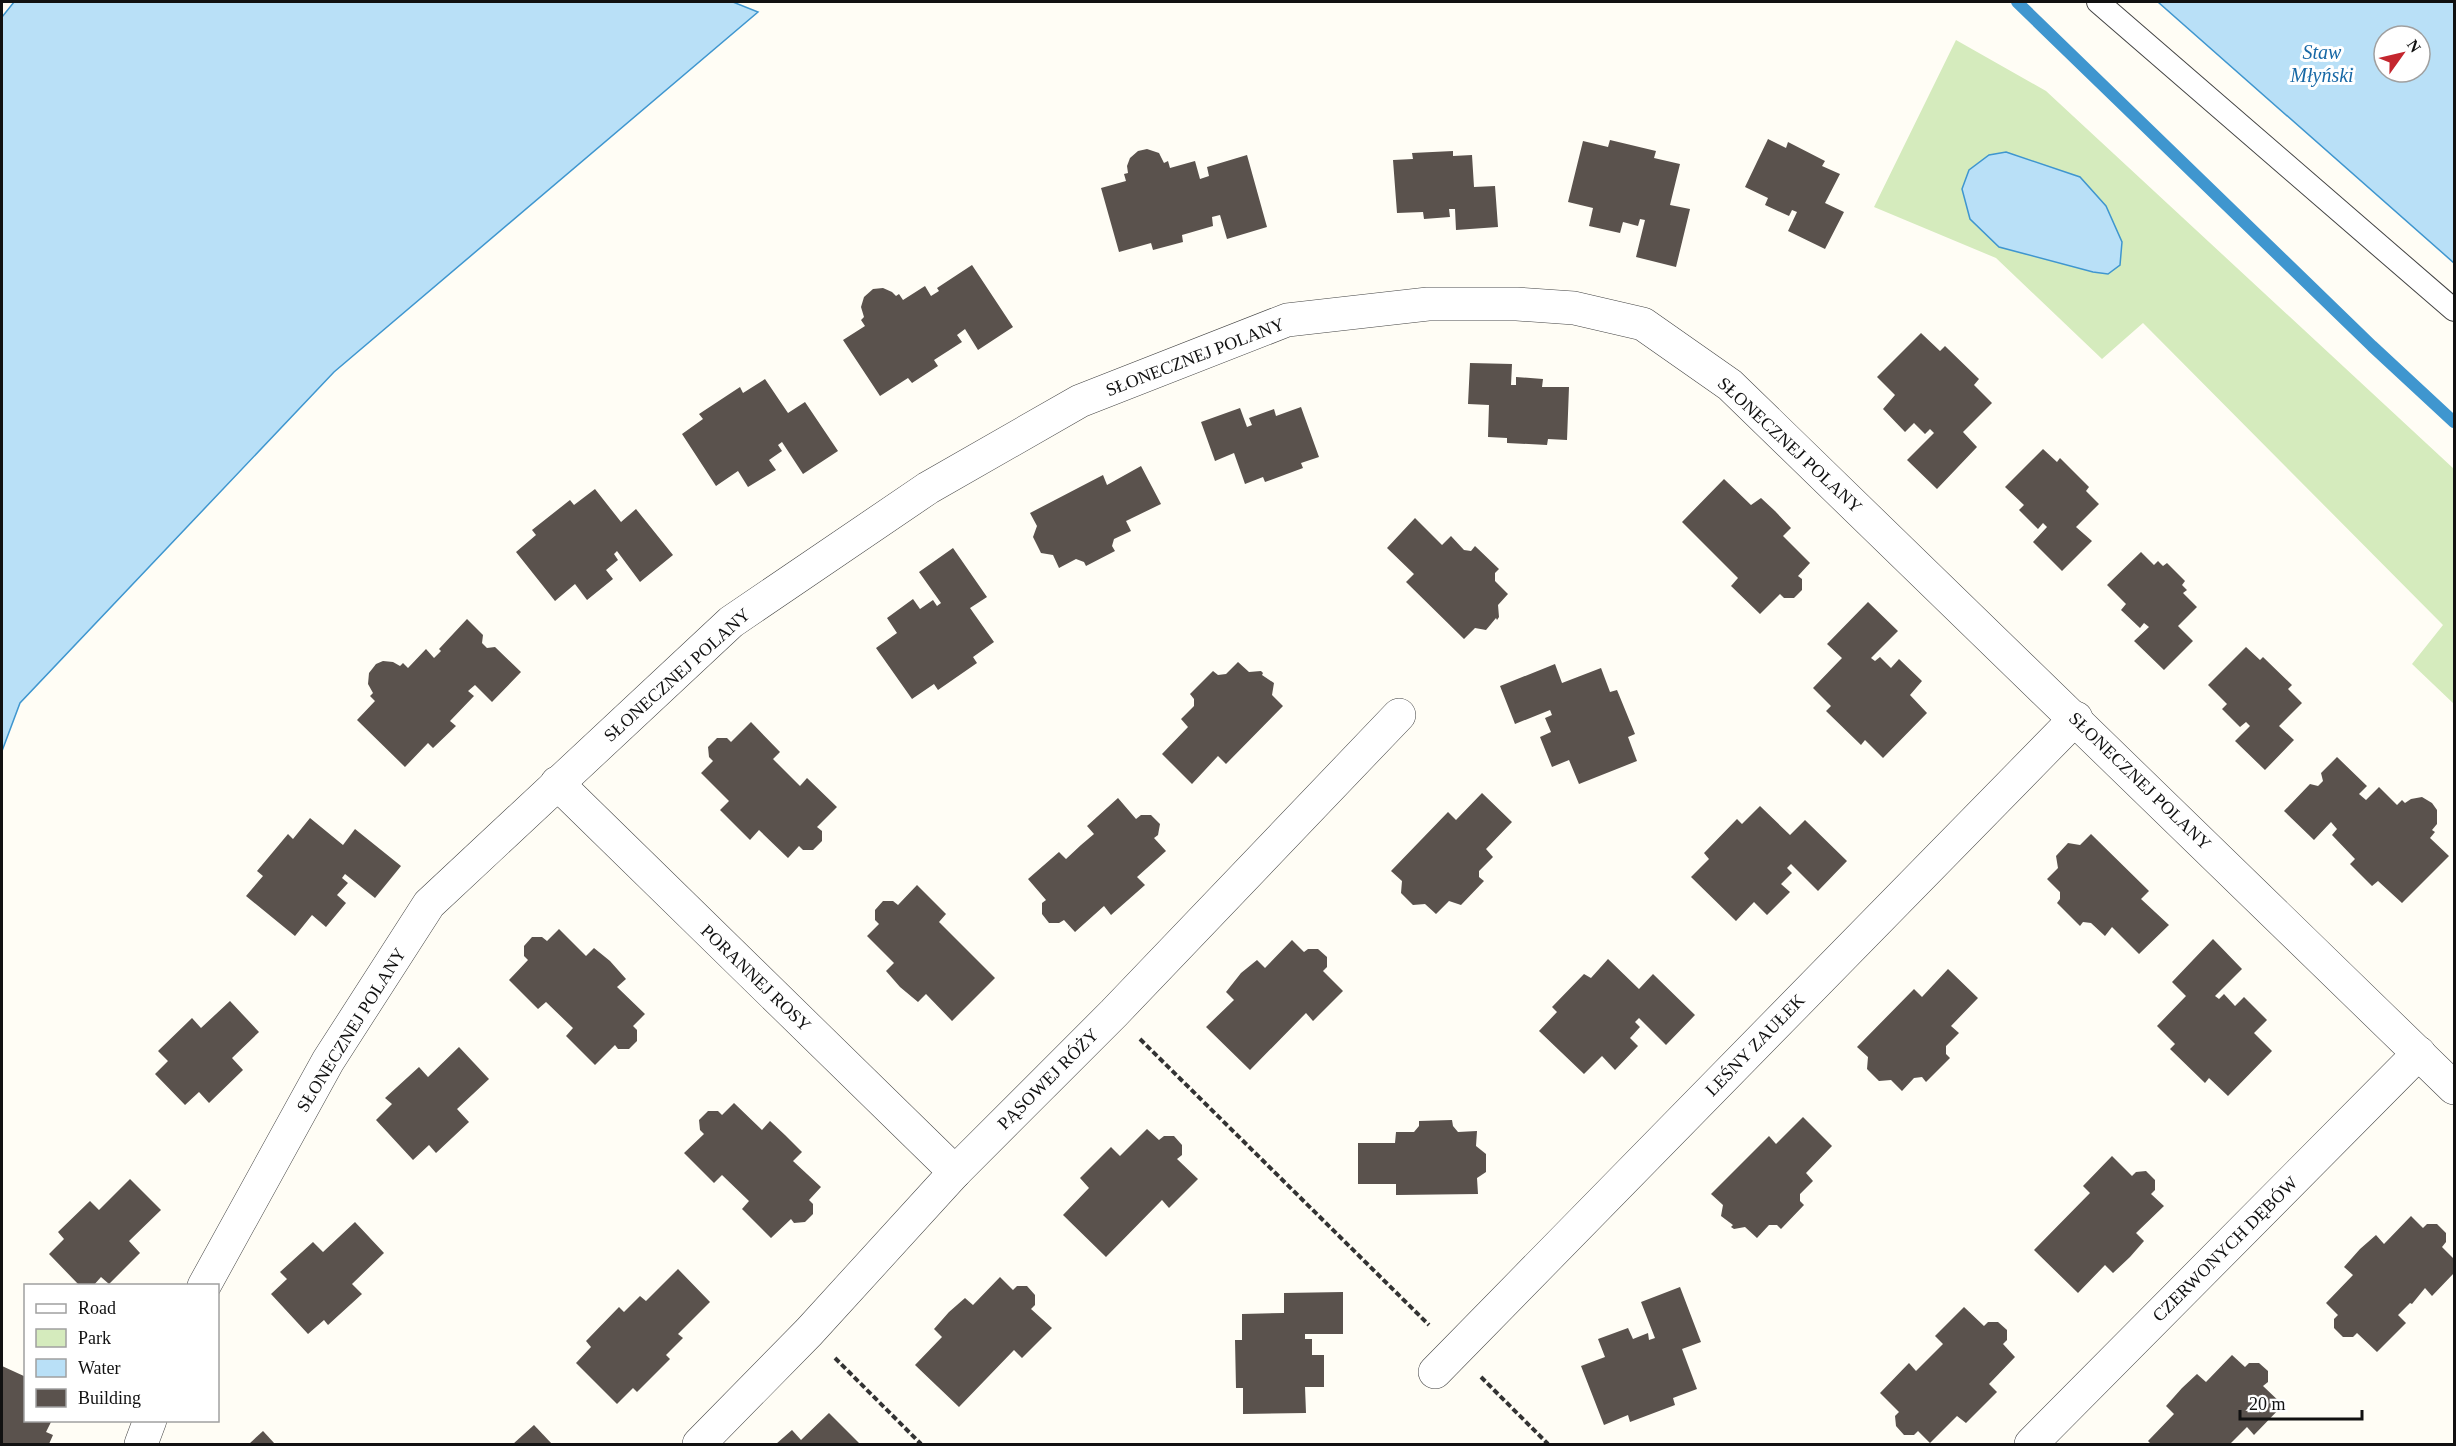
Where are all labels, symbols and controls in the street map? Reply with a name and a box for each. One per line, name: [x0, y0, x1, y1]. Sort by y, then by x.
north arrow: [2372, 24, 2432, 84]
text: N: [2404, 36, 2425, 56]
water label: Staw Młyński: [2289, 41, 2354, 87]
street label: SŁONECZNEJ POLANY: [1103, 314, 1287, 400]
street label: SŁONECZNEJ POLANY: [1714, 373, 1866, 517]
street label: SŁONECZNEJ POLANY: [600, 604, 754, 746]
street label: SŁONECZNEJ POLANY: [2065, 708, 2215, 854]
street label: PORANNEJ ROSY: [697, 921, 815, 1035]
street label: SŁONECZNEJ POLANY: [292, 944, 410, 1116]
street label: LEŚNY ZAUŁEK: [1701, 989, 1809, 1100]
street label: PĄSOWEJ RÓŻY: [993, 1024, 1103, 1134]
street label: CZERWONYCH DĘBÓW: [2148, 1172, 2302, 1326]
legend: [24, 1284, 219, 1422]
text: Road: [78, 1298, 116, 1318]
text: Park: [78, 1328, 111, 1348]
text: Water: [78, 1358, 121, 1378]
scale bar: [2240, 1383, 2362, 1421]
text: Building: [78, 1388, 141, 1408]
text: 20 m: [2249, 1394, 2286, 1414]

